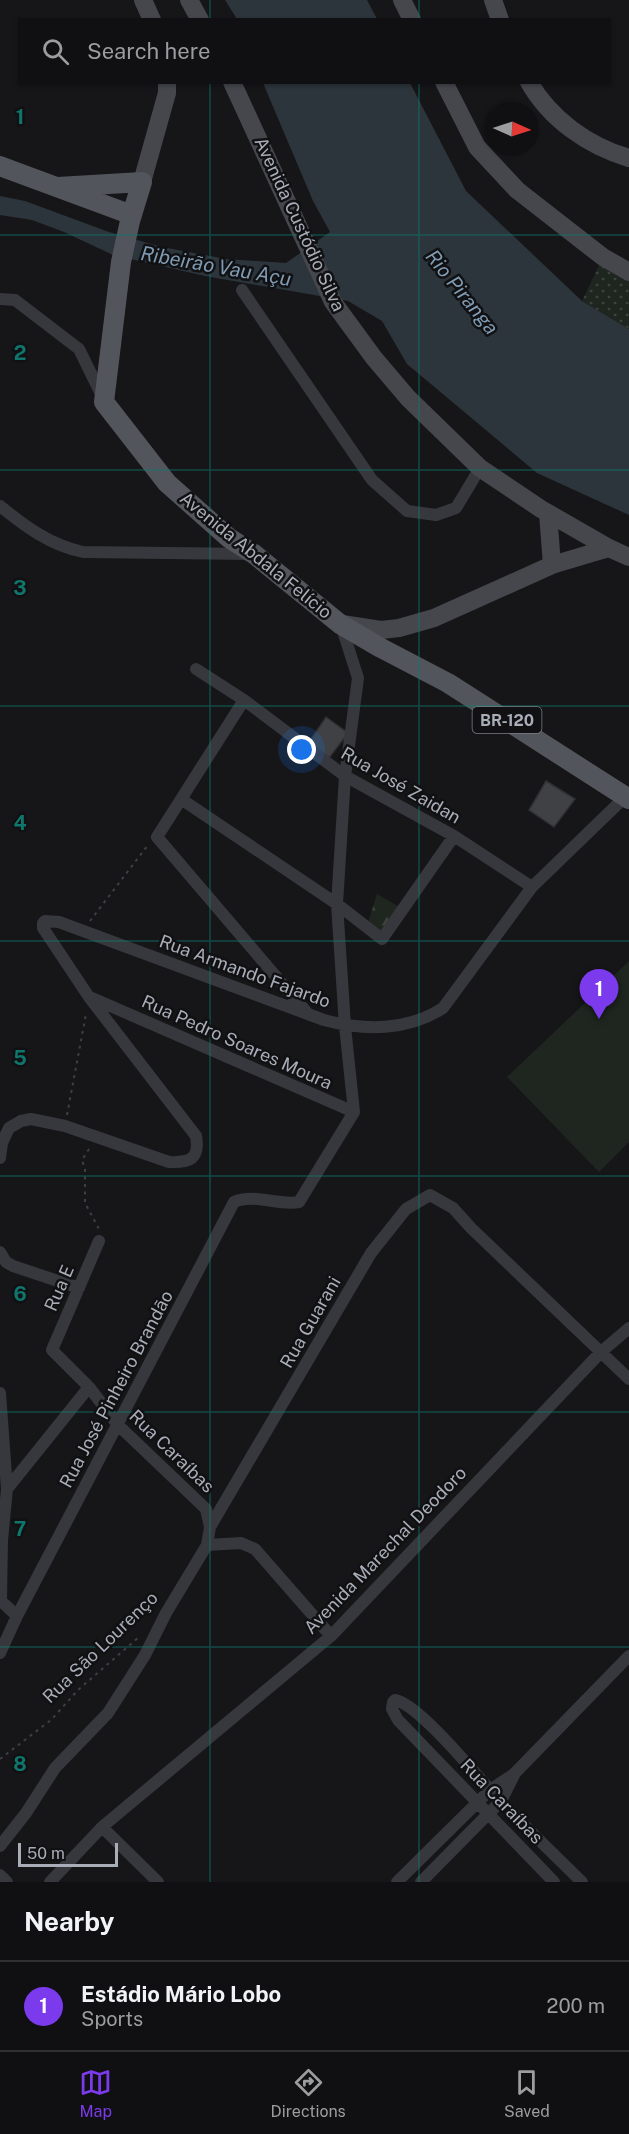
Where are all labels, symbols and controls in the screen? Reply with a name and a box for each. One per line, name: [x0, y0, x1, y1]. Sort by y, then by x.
search box: [18, 18, 611, 84]
icon: search: [39, 35, 72, 68]
text: Search here: [87, 38, 211, 64]
north arrow: [485, 102, 539, 156]
text: 1: [16, 105, 24, 129]
street label: Avenida Custódio Silva: [250, 134, 350, 314]
water label: Ribeirão Vau Açu: [139, 241, 293, 291]
water label: Rio Piranga: [421, 245, 503, 339]
text: 2: [14, 341, 26, 365]
street label: Avenida Abdala Felício: [176, 487, 336, 623]
text: 3: [13, 576, 27, 600]
road number: BR-120: [472, 707, 542, 733]
your location: [287, 735, 316, 764]
street label: Rua José Zaidan: [337, 742, 465, 828]
text: 4: [13, 811, 27, 835]
street label: Rua Armando Fajardo: [157, 930, 333, 1012]
pin: 1: [580, 970, 618, 1019]
street label: Rua Pedro Soares Moura: [139, 990, 335, 1094]
text: 5: [13, 1046, 27, 1070]
street label: Rua E: [40, 1262, 78, 1314]
street label: Rua Guarani: [275, 1273, 345, 1371]
text: 6: [13, 1282, 27, 1306]
street label: Rua José Pinheiro Brandão: [55, 1287, 177, 1491]
street label: Rua Caraíbas: [125, 1405, 219, 1497]
street label: Avenida Marechal Deodoro: [300, 1462, 470, 1638]
text: 7: [14, 1517, 26, 1541]
street label: Rua São Lourenço: [38, 1587, 162, 1707]
text: 8: [13, 1752, 27, 1776]
street label: Rua Caraíbas: [456, 1754, 548, 1848]
scale bar: [18, 1840, 118, 1868]
text: 50 m: [27, 1844, 65, 1863]
text: Nearby: [24, 1906, 114, 1937]
text: Estádio Mário Lobo: [81, 1981, 281, 2007]
text: 1: [39, 1994, 48, 2018]
text: 200 m: [547, 1994, 605, 2018]
text: Sports: [81, 2007, 143, 2031]
tab: Map: [79, 2066, 112, 2121]
tab: Directions: [271, 2066, 346, 2121]
tab: Saved: [504, 2066, 550, 2121]

